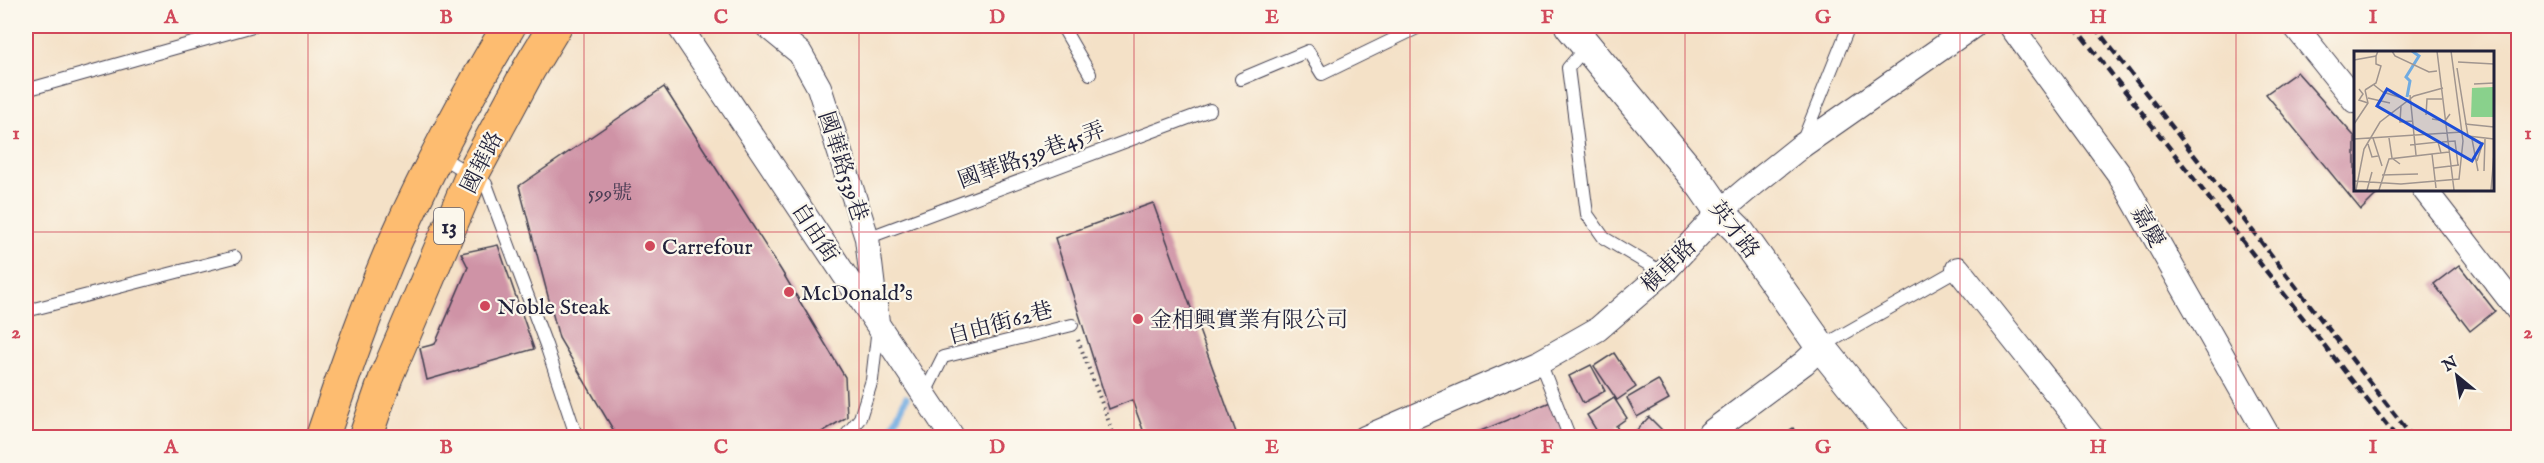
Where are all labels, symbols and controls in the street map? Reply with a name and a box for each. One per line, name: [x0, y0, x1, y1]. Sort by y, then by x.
text: A: [163, 5, 179, 30]
text: B: [439, 5, 453, 30]
text: C: [714, 5, 728, 30]
text: D: [989, 5, 1005, 30]
text: E: [1265, 5, 1279, 30]
text: F: [1541, 5, 1554, 30]
text: G: [1815, 5, 1832, 30]
text: H: [2089, 5, 2107, 30]
text: I: [2369, 5, 2378, 30]
inset map: [2354, 51, 2493, 190]
street label: 國華路539巷: [811, 108, 873, 225]
street label: 國華路539巷45弄: [954, 116, 1109, 195]
text: 1: [12, 121, 20, 146]
text: 1: [2524, 121, 2532, 146]
street label: 國華路: [455, 127, 510, 199]
house number: 599號: [588, 181, 632, 206]
street label: 英才路: [1702, 196, 1765, 265]
street label: 自由街: [785, 198, 844, 268]
street label: 嘉慶: [2124, 201, 2170, 253]
road number: 13: [434, 208, 464, 244]
street label: 橫車路: [1636, 233, 1703, 299]
place label: Carrefour: [662, 234, 753, 262]
marker: Carrefour: [643, 239, 657, 253]
place label: McDonald's: [801, 280, 913, 308]
marker: McDonald's: [782, 285, 796, 299]
place label: Noble Steak: [497, 294, 610, 322]
street label: 自由街62巷: [945, 296, 1056, 351]
marker: Noble Steak: [478, 299, 492, 313]
place label: 金相興實業有限公司: [1150, 307, 1348, 335]
marker: 金相興實業有限公司: [1131, 312, 1145, 326]
text: 2: [11, 320, 21, 345]
text: 2: [2523, 320, 2533, 345]
north arrow: [2427, 346, 2487, 406]
text: N: [2439, 353, 2462, 377]
text: A: [163, 435, 179, 460]
text: B: [439, 435, 453, 460]
text: C: [714, 435, 728, 460]
text: D: [989, 435, 1005, 460]
text: E: [1265, 435, 1279, 460]
text: F: [1541, 435, 1554, 460]
text: G: [1815, 435, 1832, 460]
text: H: [2089, 435, 2107, 460]
text: I: [2369, 435, 2378, 460]

